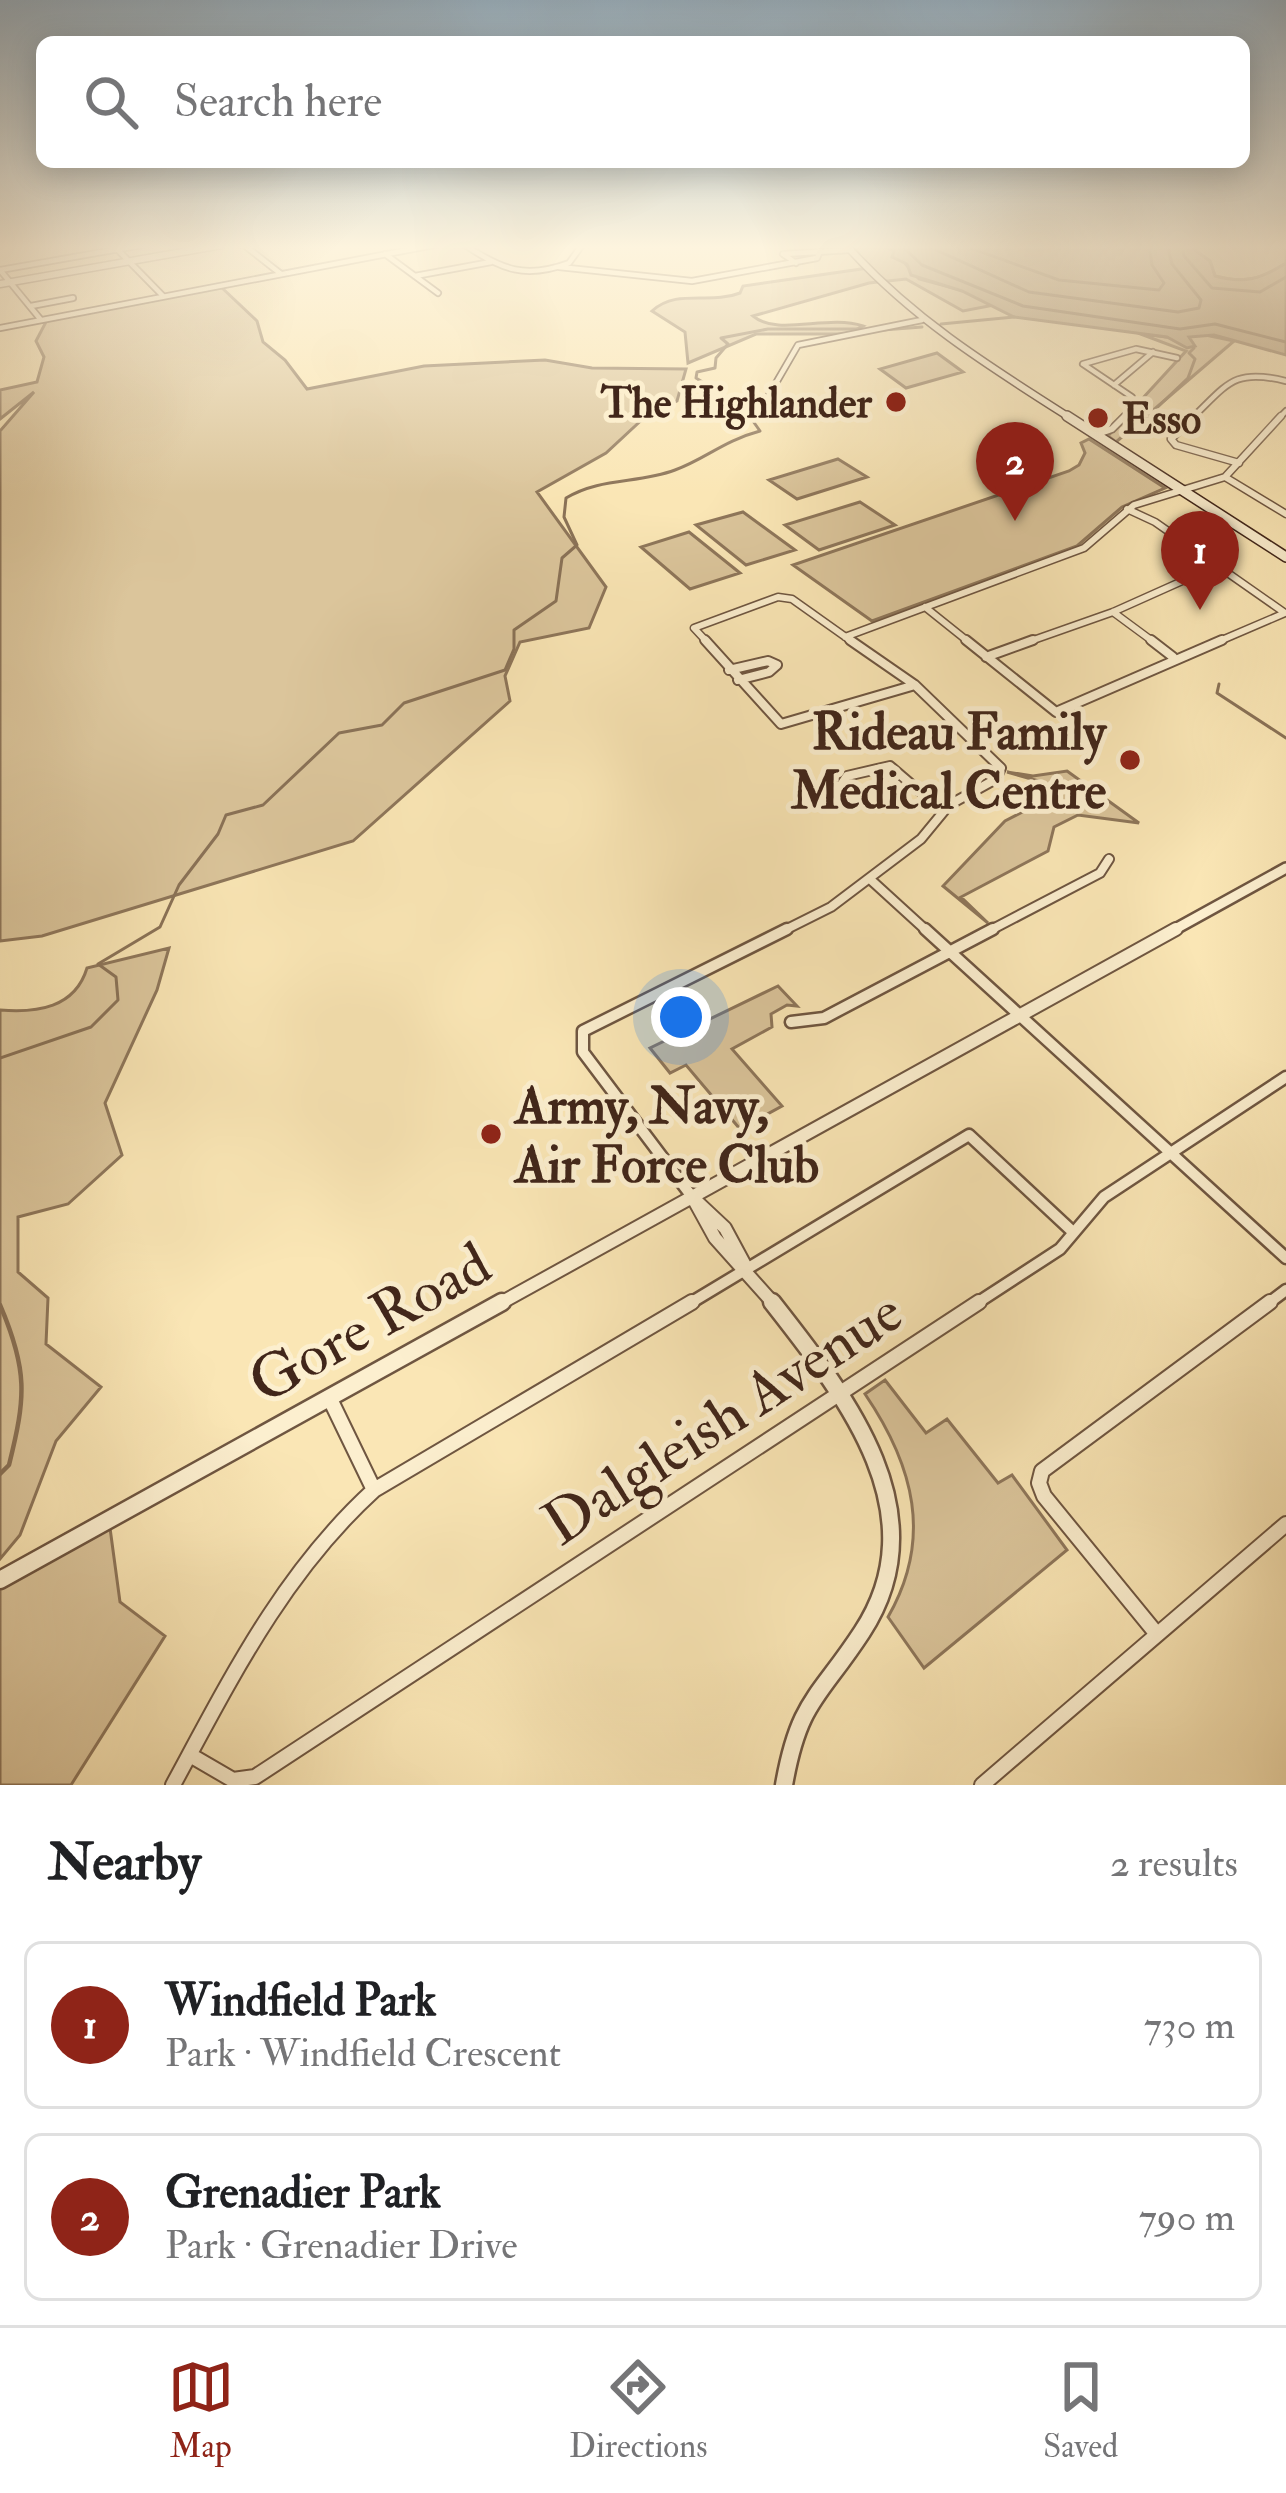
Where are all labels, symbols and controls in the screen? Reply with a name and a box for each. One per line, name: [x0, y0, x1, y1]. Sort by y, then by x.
search box: [36, 36, 1250, 168]
icon: search: [78, 69, 144, 135]
text: Search here: [174, 74, 382, 130]
place label: The Highlander: [600, 378, 873, 430]
marker: The Highlander: [883, 389, 909, 415]
place label: Esso: [1122, 394, 1201, 446]
marker: Esso: [1085, 405, 1111, 431]
pin: 2: [976, 422, 1054, 521]
pin: 1: [1161, 511, 1239, 610]
place label: Rideau Family Medical Centre: [790, 701, 1108, 824]
marker: Rideau Family Medical Centre: [1117, 747, 1143, 773]
your location: [651, 987, 711, 1047]
place label: Army, Navy, Air Force Club: [513, 1075, 819, 1198]
marker: Army, Navy, Air Force Club: [478, 1121, 504, 1147]
street label: Gore Road: [236, 1227, 504, 1421]
street label: Dalgleish Avenue: [530, 1275, 917, 1563]
text: Nearby: [48, 1831, 201, 1895]
text: 2 results: [1110, 1839, 1238, 1888]
text: Windfield Park: [165, 1973, 436, 2029]
text: 1: [83, 2001, 97, 2050]
text: 730 m: [1144, 2001, 1235, 2050]
text: Park · Windfield Crescent: [165, 2029, 561, 2078]
text: Grenadier Park: [165, 2165, 441, 2221]
text: 2: [80, 2193, 100, 2242]
text: 790 m: [1139, 2193, 1235, 2242]
text: Park · Grenadier Drive: [165, 2221, 517, 2270]
tab: Map: [168, 2354, 234, 2467]
tab: Directions: [569, 2354, 708, 2467]
tab: Saved: [1043, 2354, 1118, 2467]

